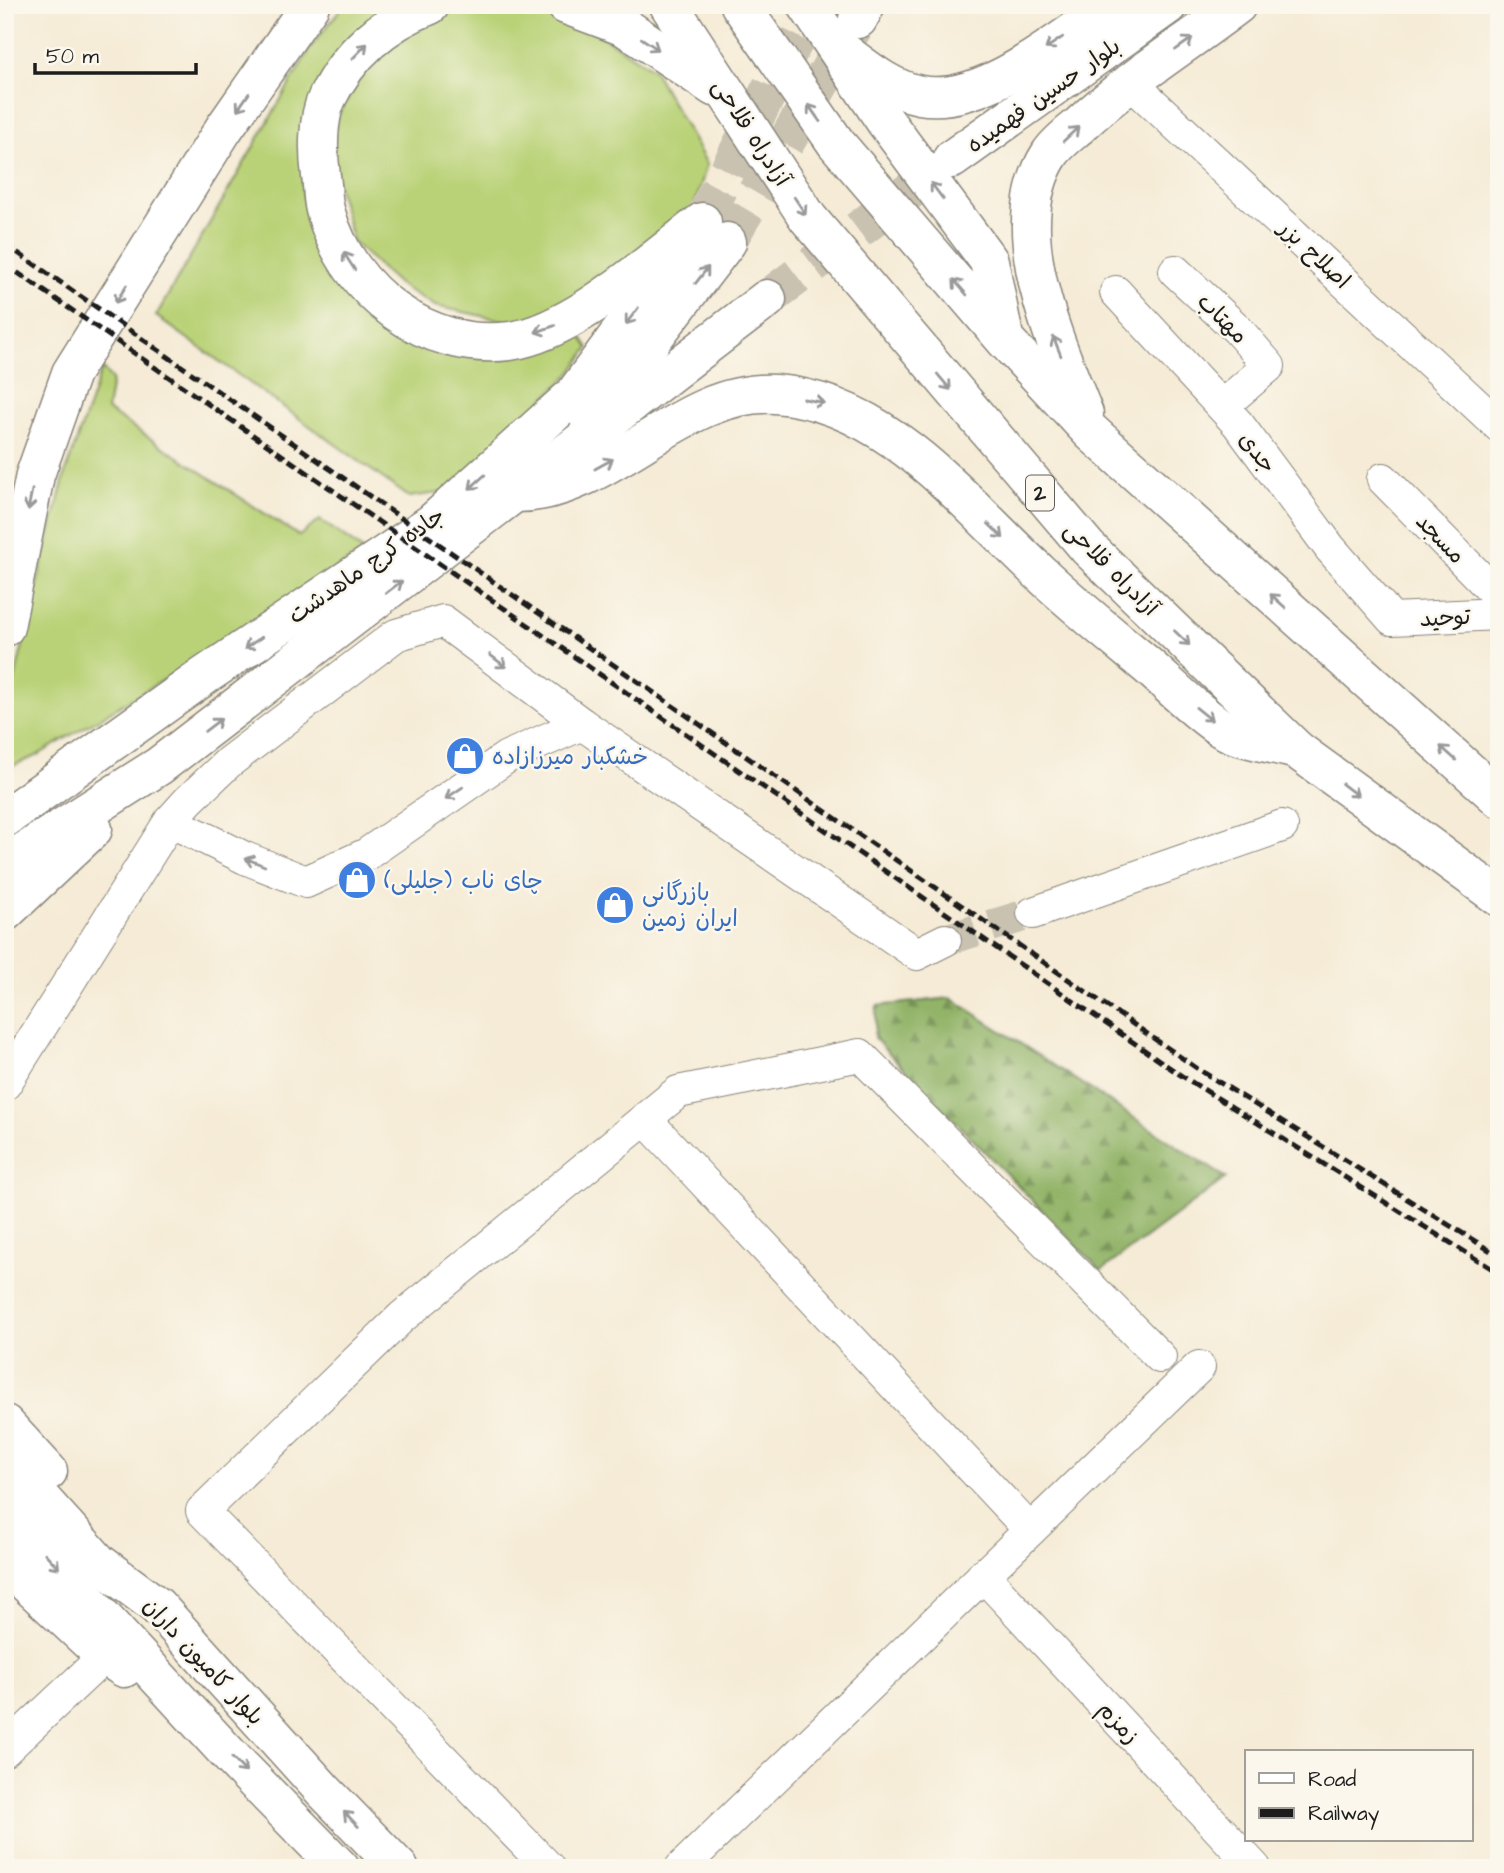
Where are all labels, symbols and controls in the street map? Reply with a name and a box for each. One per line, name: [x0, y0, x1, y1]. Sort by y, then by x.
street label: بلوار حسین فهمیده: [960, 31, 1127, 161]
scale bar: [35, 32, 196, 76]
one-way arrow: [1045, 36, 1065, 50]
one-way arrow: [640, 37, 659, 51]
one-way arrow: [1174, 37, 1193, 51]
text: 50 m: [46, 42, 100, 71]
one-way arrow: [352, 42, 369, 59]
street label: آزادراه فلاحی: [704, 73, 799, 194]
one-way arrow: [236, 91, 250, 111]
one-way arrow: [807, 104, 821, 123]
one-way arrow: [1062, 125, 1079, 142]
one-way arrow: [929, 182, 944, 201]
one-way arrow: [793, 196, 807, 215]
street label: اصلاح بزر: [1270, 212, 1357, 296]
one-way arrow: [341, 251, 355, 271]
one-way arrow: [695, 266, 710, 284]
one-way arrow: [952, 278, 968, 296]
one-way arrow: [114, 283, 128, 303]
street label: مهتاب: [1190, 286, 1255, 351]
one-way arrow: [624, 307, 639, 325]
one-way arrow: [534, 324, 556, 336]
one-way arrow: [1050, 335, 1063, 357]
one-way arrow: [936, 372, 952, 390]
one-way arrow: [802, 394, 825, 408]
street label: جدی: [1231, 425, 1283, 480]
one-way arrow: [593, 457, 614, 470]
one-way arrow: [468, 474, 486, 490]
road number: 2: [1026, 476, 1054, 510]
one-way arrow: [23, 488, 36, 511]
street label: جاده کرج ماهدشت: [282, 500, 451, 632]
street label: مسجد: [1408, 506, 1472, 571]
street label: آزادراه فلاحی: [1057, 514, 1167, 624]
one-way arrow: [988, 523, 1005, 540]
one-way arrow: [385, 579, 403, 594]
one-way arrow: [1269, 593, 1287, 609]
street label: توحید: [1419, 601, 1472, 635]
one-way arrow: [1173, 629, 1190, 646]
one-way arrow: [244, 636, 263, 650]
one-way arrow: [488, 654, 507, 669]
one-way arrow: [1194, 706, 1212, 722]
one-way arrow: [203, 717, 222, 732]
shop icon: خشکبار میرزازاده: [444, 735, 486, 777]
place label: خشکبار میرزازاده: [492, 741, 648, 773]
one-way arrow: [1439, 745, 1457, 761]
one-way arrow: [1341, 783, 1359, 798]
one-way arrow: [444, 787, 464, 801]
one-way arrow: [245, 855, 266, 868]
shop icon: چای ناب (جلیلی): [336, 859, 378, 901]
place label: چای ناب (جلیلی): [384, 865, 543, 897]
place label: بازرگانی ایران زمین: [642, 877, 738, 935]
shop icon: بازرگانی ایران زمین: [594, 884, 636, 926]
one-way arrow: [44, 1552, 60, 1570]
street label: بلوار کامیون داران: [135, 1591, 271, 1733]
street label: زمزم: [1089, 1694, 1146, 1752]
legend: [1245, 1750, 1472, 1842]
one-way arrow: [230, 1756, 247, 1773]
text: Road: [1308, 1765, 1356, 1794]
text: Railway: [1308, 1799, 1380, 1830]
one-way arrow: [343, 1811, 360, 1828]

